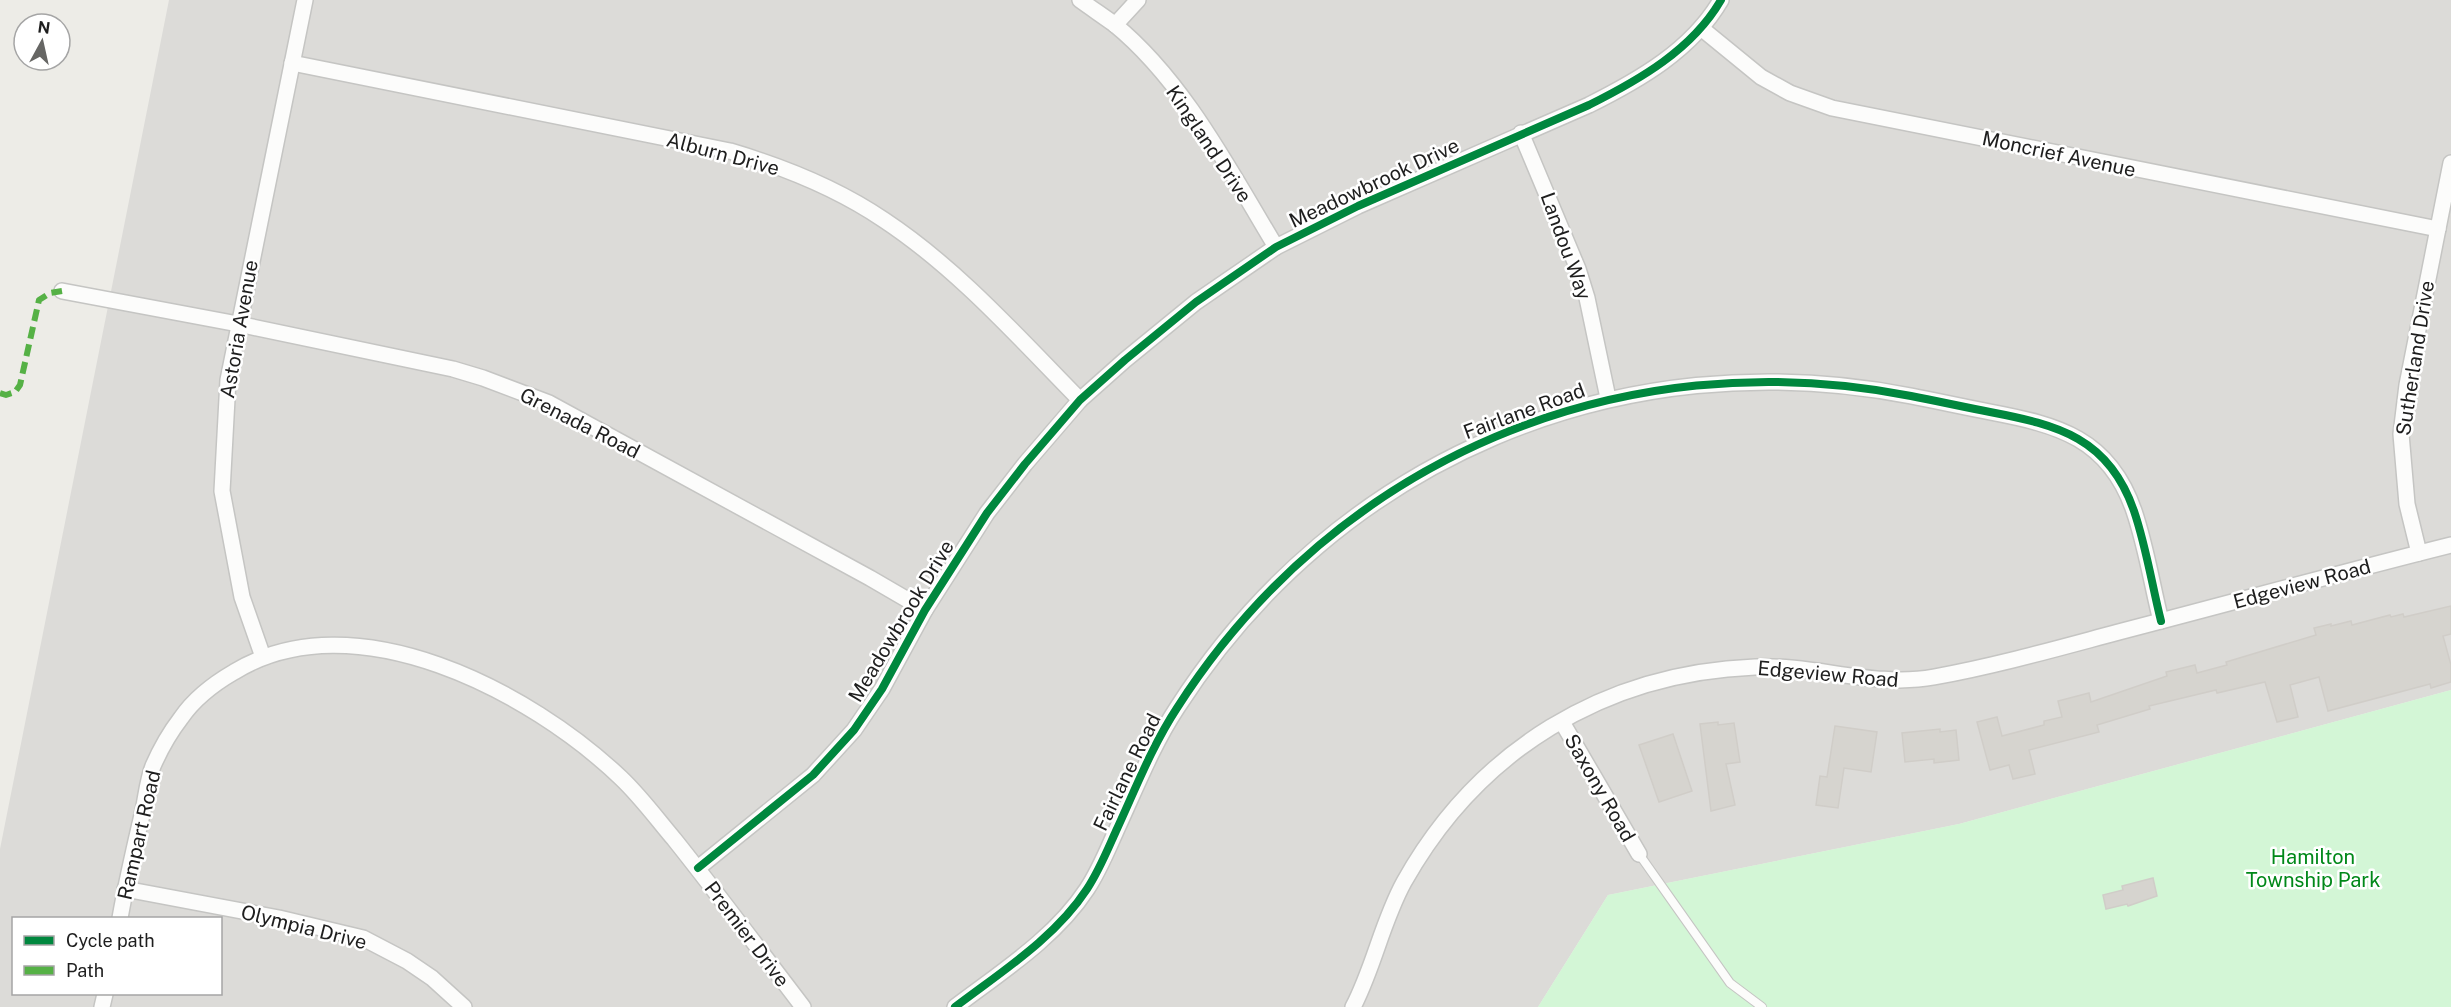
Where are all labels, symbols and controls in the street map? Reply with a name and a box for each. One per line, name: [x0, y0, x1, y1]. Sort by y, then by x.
north arrow: [12, 12, 72, 72]
text: N: [36, 17, 52, 38]
street label: Kingland Drive: [1161, 81, 1257, 207]
street label: Moncrief Avenue: [1980, 126, 2138, 182]
street label: Alburn Drive: [664, 127, 782, 181]
street label: Meadowbrook Drive: [1285, 133, 1463, 233]
street label: Landou Way: [1535, 189, 1597, 303]
street label: Astoria Avenue: [215, 258, 263, 400]
street label: Sutherland Drive: [2391, 279, 2439, 437]
street label: Fairlane Road: [1460, 378, 1588, 444]
street label: Grenada Road: [516, 382, 644, 464]
street label: Meadowbrook Drive: [843, 536, 959, 706]
street label: Edgeview Road: [2231, 554, 2373, 614]
street label: Edgeview Road: [1757, 656, 1899, 692]
street label: Fairlane Road: [1088, 709, 1166, 835]
street label: Saxony Road: [1559, 730, 1641, 846]
street label: Rampart Road: [112, 768, 166, 902]
park label: Hamilton Township Park: [2246, 845, 2380, 892]
street label: Premier Drive: [700, 877, 794, 991]
street label: Olympia Drive: [239, 900, 369, 954]
legend: [12, 917, 222, 995]
text: Cycle path: [66, 930, 155, 951]
text: Path: [66, 960, 104, 981]

